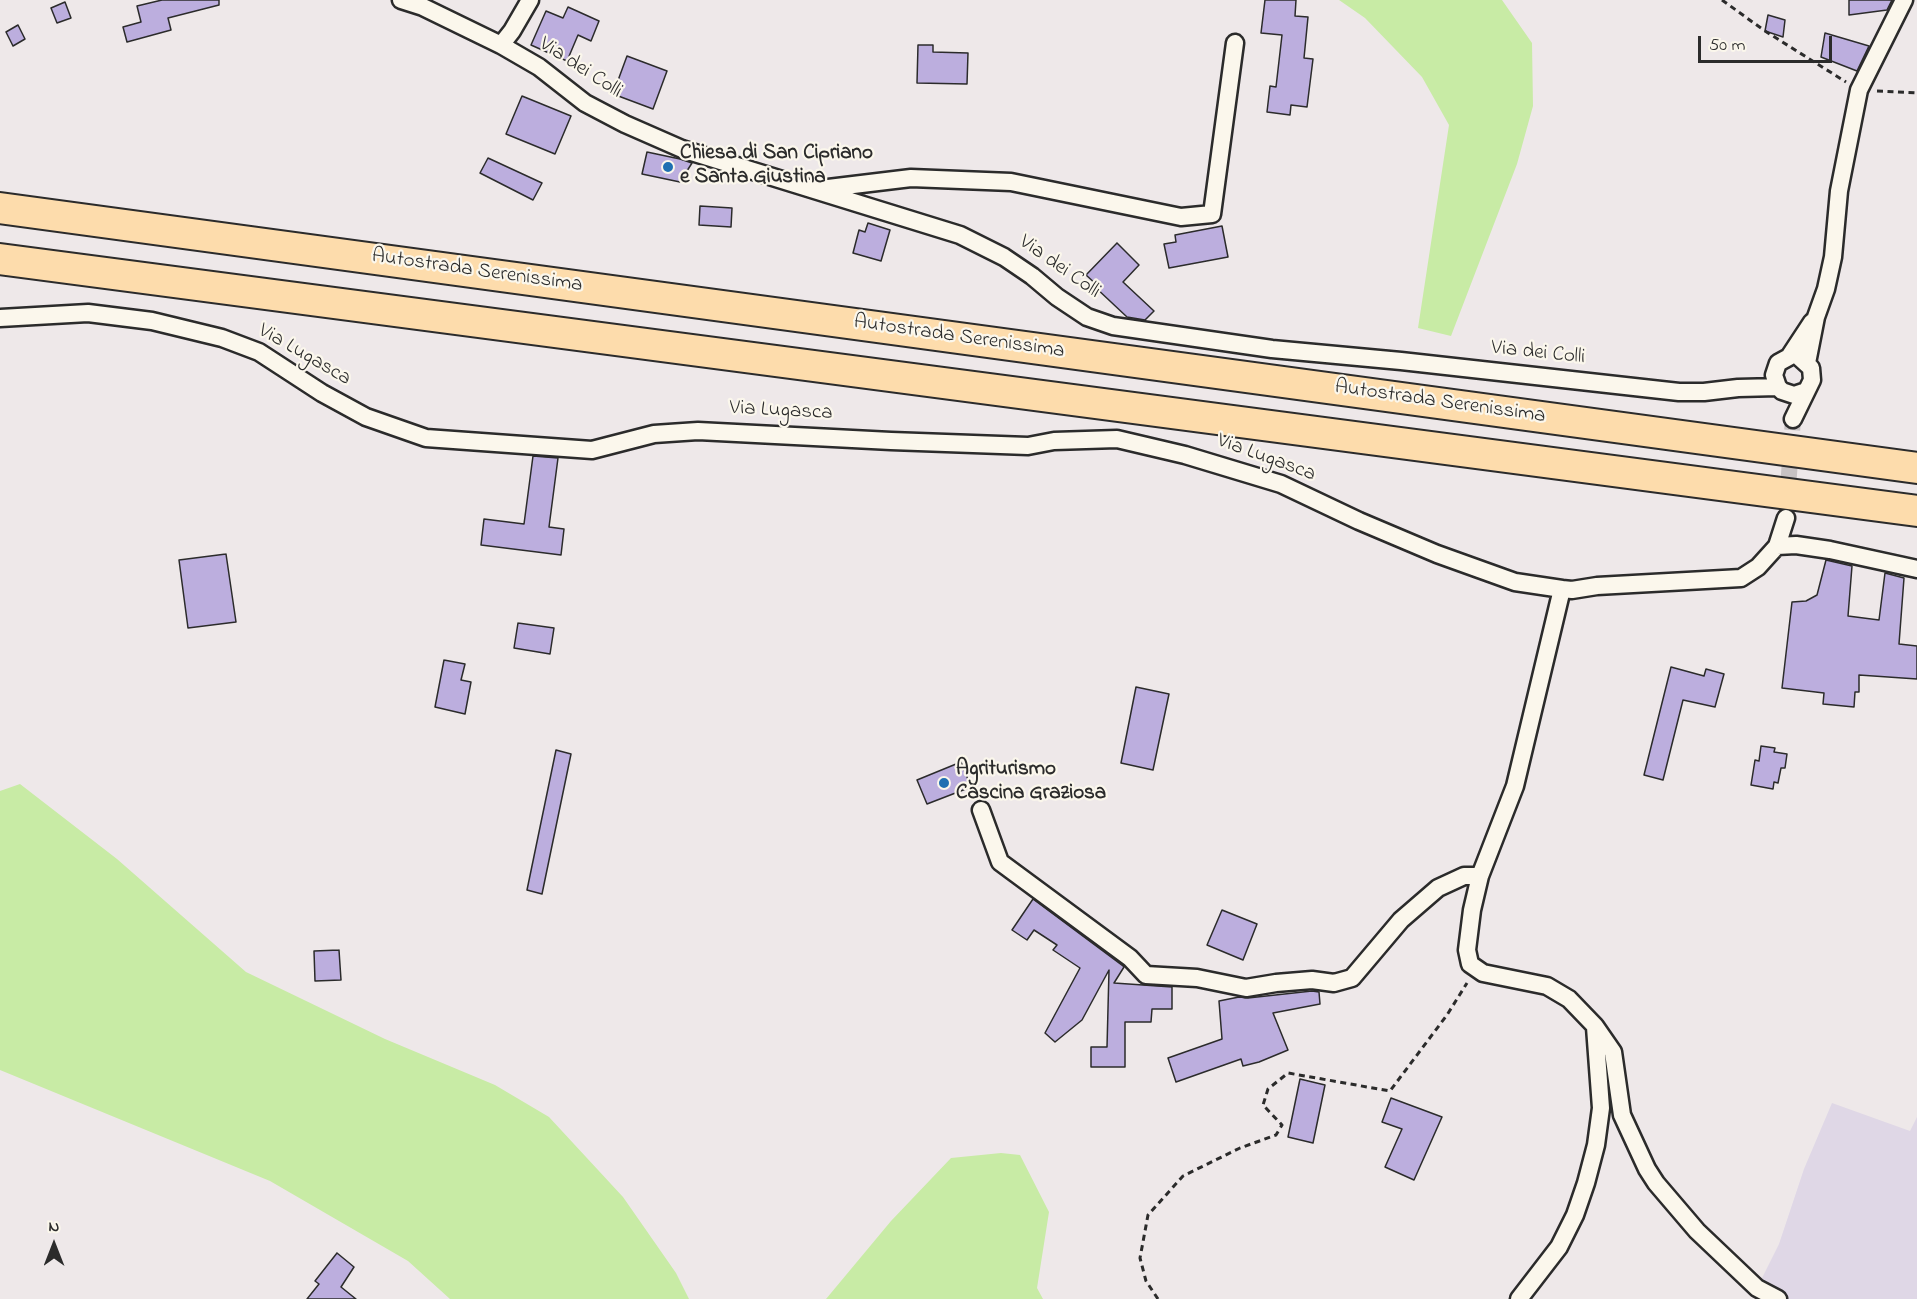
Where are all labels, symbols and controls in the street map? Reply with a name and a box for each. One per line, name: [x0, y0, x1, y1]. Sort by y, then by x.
scale bar: [1701, 24, 1834, 62]
street label: Via dei Colli: [534, 33, 626, 105]
text: 50 m: [1709, 33, 1746, 59]
place label: Chiesa di San Cipriano e Santa Giustina: [680, 142, 873, 192]
marker: Chiesa di San Cipriano e Santa Giustina: [661, 160, 675, 174]
street label: Via dei Colli: [1013, 231, 1105, 305]
street label: Autostrada Serenissima: [370, 245, 584, 299]
street label: Autostrada Serenissima: [852, 311, 1066, 365]
street label: Via Lugasca: [253, 319, 355, 393]
street label: Via dei Colli: [1490, 337, 1586, 371]
street label: Autostrada Serenissima: [1333, 376, 1547, 430]
street label: Via Lugasca: [729, 397, 833, 427]
street label: Via Lugasca: [1213, 430, 1319, 488]
place label: Agriturismo Cascina Graziosa: [956, 758, 1106, 808]
marker: Agriturismo Cascina Graziosa: [937, 776, 951, 790]
north arrow: [24, 1215, 84, 1275]
text: N: [49, 1215, 59, 1239]

